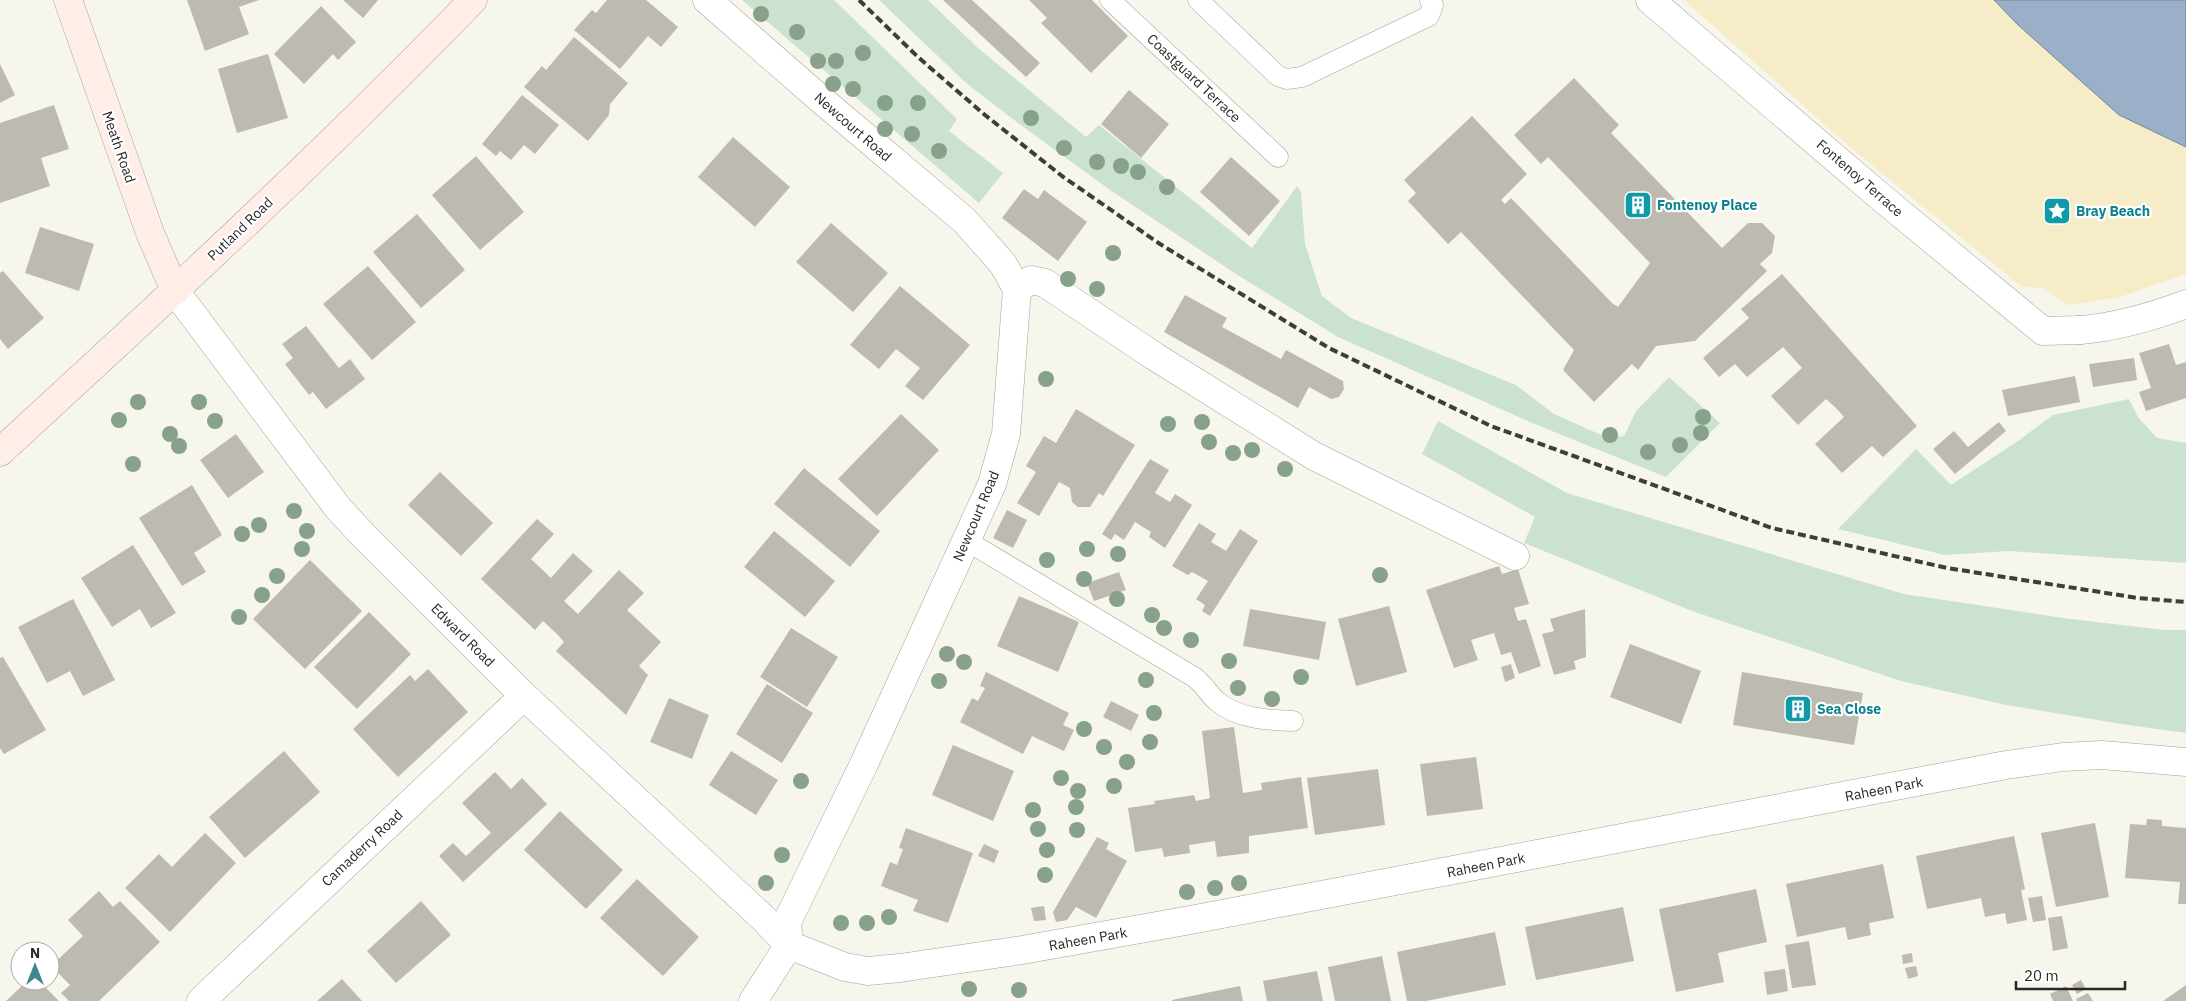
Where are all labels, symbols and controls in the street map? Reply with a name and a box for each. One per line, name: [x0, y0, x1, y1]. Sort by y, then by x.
street label: Coastguard Terrace: [1143, 30, 1245, 126]
street label: Newcourt Road: [811, 89, 895, 165]
street label: Meath Road: [98, 109, 140, 185]
street label: Fontenoy Terrace: [1813, 135, 1907, 221]
building icon: Fontenoy Place: [1623, 190, 1653, 220]
street label: Putland Road: [203, 193, 277, 265]
place label: Fontenoy Place: [1657, 196, 1758, 214]
place icon: Bray Beach: [2042, 196, 2072, 226]
place label: Bray Beach: [2076, 202, 2150, 220]
street label: Newcourt Road: [949, 468, 1003, 564]
street label: Edward Road: [427, 599, 499, 671]
building icon: Sea Close: [1783, 694, 1813, 724]
place label: Sea Close: [1817, 700, 1881, 718]
street label: Raheen Park: [1843, 772, 1925, 805]
street label: Camaderry Road: [318, 806, 406, 890]
street label: Raheen Park: [1445, 848, 1527, 881]
street label: Raheen Park: [1047, 923, 1129, 955]
north arrow: [10, 941, 60, 991]
text: N: [30, 944, 40, 962]
scale bar: [2016, 958, 2125, 990]
text: 20 m: [2024, 966, 2059, 985]

